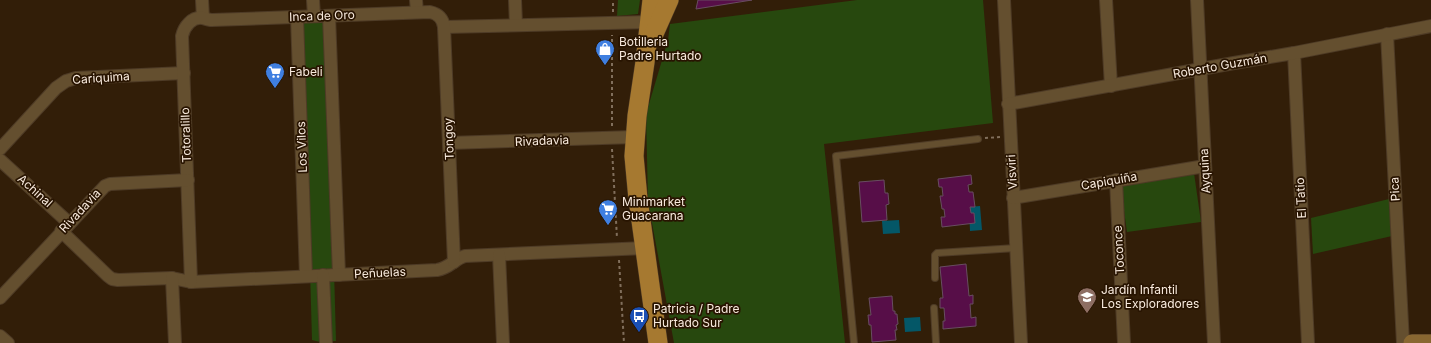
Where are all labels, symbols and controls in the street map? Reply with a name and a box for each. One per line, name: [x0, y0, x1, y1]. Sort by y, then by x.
street label: Inca de Oro: [289, 7, 355, 24]
place label: Botilleria Padre Hurtado: [619, 34, 701, 63]
shop icon: Botilleria Padre Hurtado: [594, 38, 616, 66]
street label: Roberto Guzmán: [1172, 50, 1268, 81]
supermarket icon: Fabeli: [264, 61, 286, 89]
place label: Fabeli: [289, 64, 323, 79]
street label: Cariquima: [72, 68, 130, 87]
street label: Totoralillo: [177, 107, 194, 163]
street label: Tongoy: [440, 117, 457, 160]
street label: Los Vilos: [293, 121, 310, 173]
street label: Rivadavia: [515, 132, 569, 149]
street label: Ayquina: [1196, 148, 1213, 194]
street label: Visviri: [1003, 154, 1020, 190]
street label: Capiquiña: [1080, 168, 1138, 193]
street label: Achinal: [15, 171, 56, 210]
street label: El Tatio: [1292, 177, 1309, 219]
street label: Pica: [1386, 177, 1403, 202]
street label: Rivadavia: [56, 186, 104, 236]
place label: Minimarket Guacarana: [622, 194, 685, 223]
supermarket icon: Minimarket Guacarana: [597, 198, 619, 226]
street label: Toconce: [1110, 225, 1127, 275]
street label: Peñuelas: [354, 264, 406, 281]
place label: Jardín Infantil Los Exploradores: [1101, 282, 1199, 311]
school or university icon: Jardín Infantil Los Exploradores: [1076, 286, 1098, 314]
place label: Patricia / Padre Hurtado Sur: [653, 301, 740, 330]
bus stop icon: Patricia / Padre Hurtado Sur: [628, 305, 650, 333]

